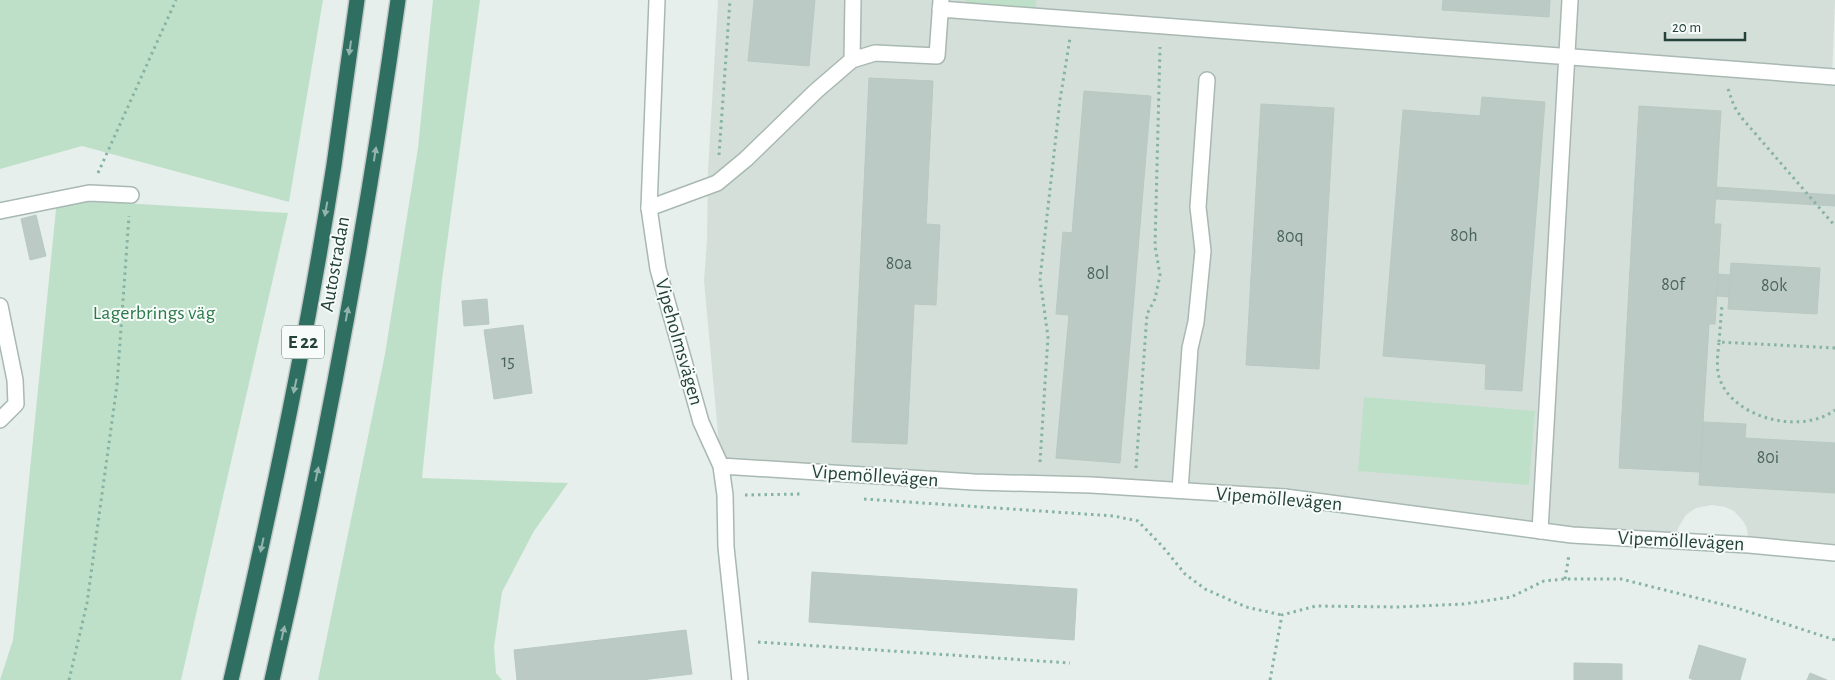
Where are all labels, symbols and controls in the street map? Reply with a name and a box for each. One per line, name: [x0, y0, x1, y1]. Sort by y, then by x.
scale bar: [1665, 10, 1745, 42]
text: 20 m: [1672, 20, 1701, 35]
one-way arrow: [346, 41, 354, 57]
one-way arrow: [371, 145, 379, 161]
one-way arrow: [322, 201, 330, 217]
street label: Autostradan: [317, 215, 353, 313]
house number: 80h: [1450, 227, 1478, 245]
house number: 80q: [1276, 228, 1304, 246]
house number: 80a: [886, 255, 912, 273]
house number: 80l: [1087, 265, 1109, 283]
street label: Vipeholmsvägen: [651, 276, 707, 408]
house number: 80f: [1661, 276, 1686, 294]
house number: 80k: [1761, 277, 1788, 295]
park label: Lagerbrings väg: [93, 303, 215, 323]
one-way arrow: [343, 306, 351, 322]
road number: E 22: [282, 326, 324, 358]
house number: 15: [501, 353, 515, 371]
one-way arrow: [291, 379, 299, 394]
house number: 80i: [1757, 449, 1779, 467]
street label: Vipemöllevägen: [811, 462, 939, 490]
one-way arrow: [313, 466, 321, 481]
street label: Vipemöllevägen: [1215, 483, 1343, 515]
street label: Vipemöllevägen: [1617, 528, 1745, 554]
one-way arrow: [258, 538, 266, 553]
one-way arrow: [279, 625, 287, 640]

